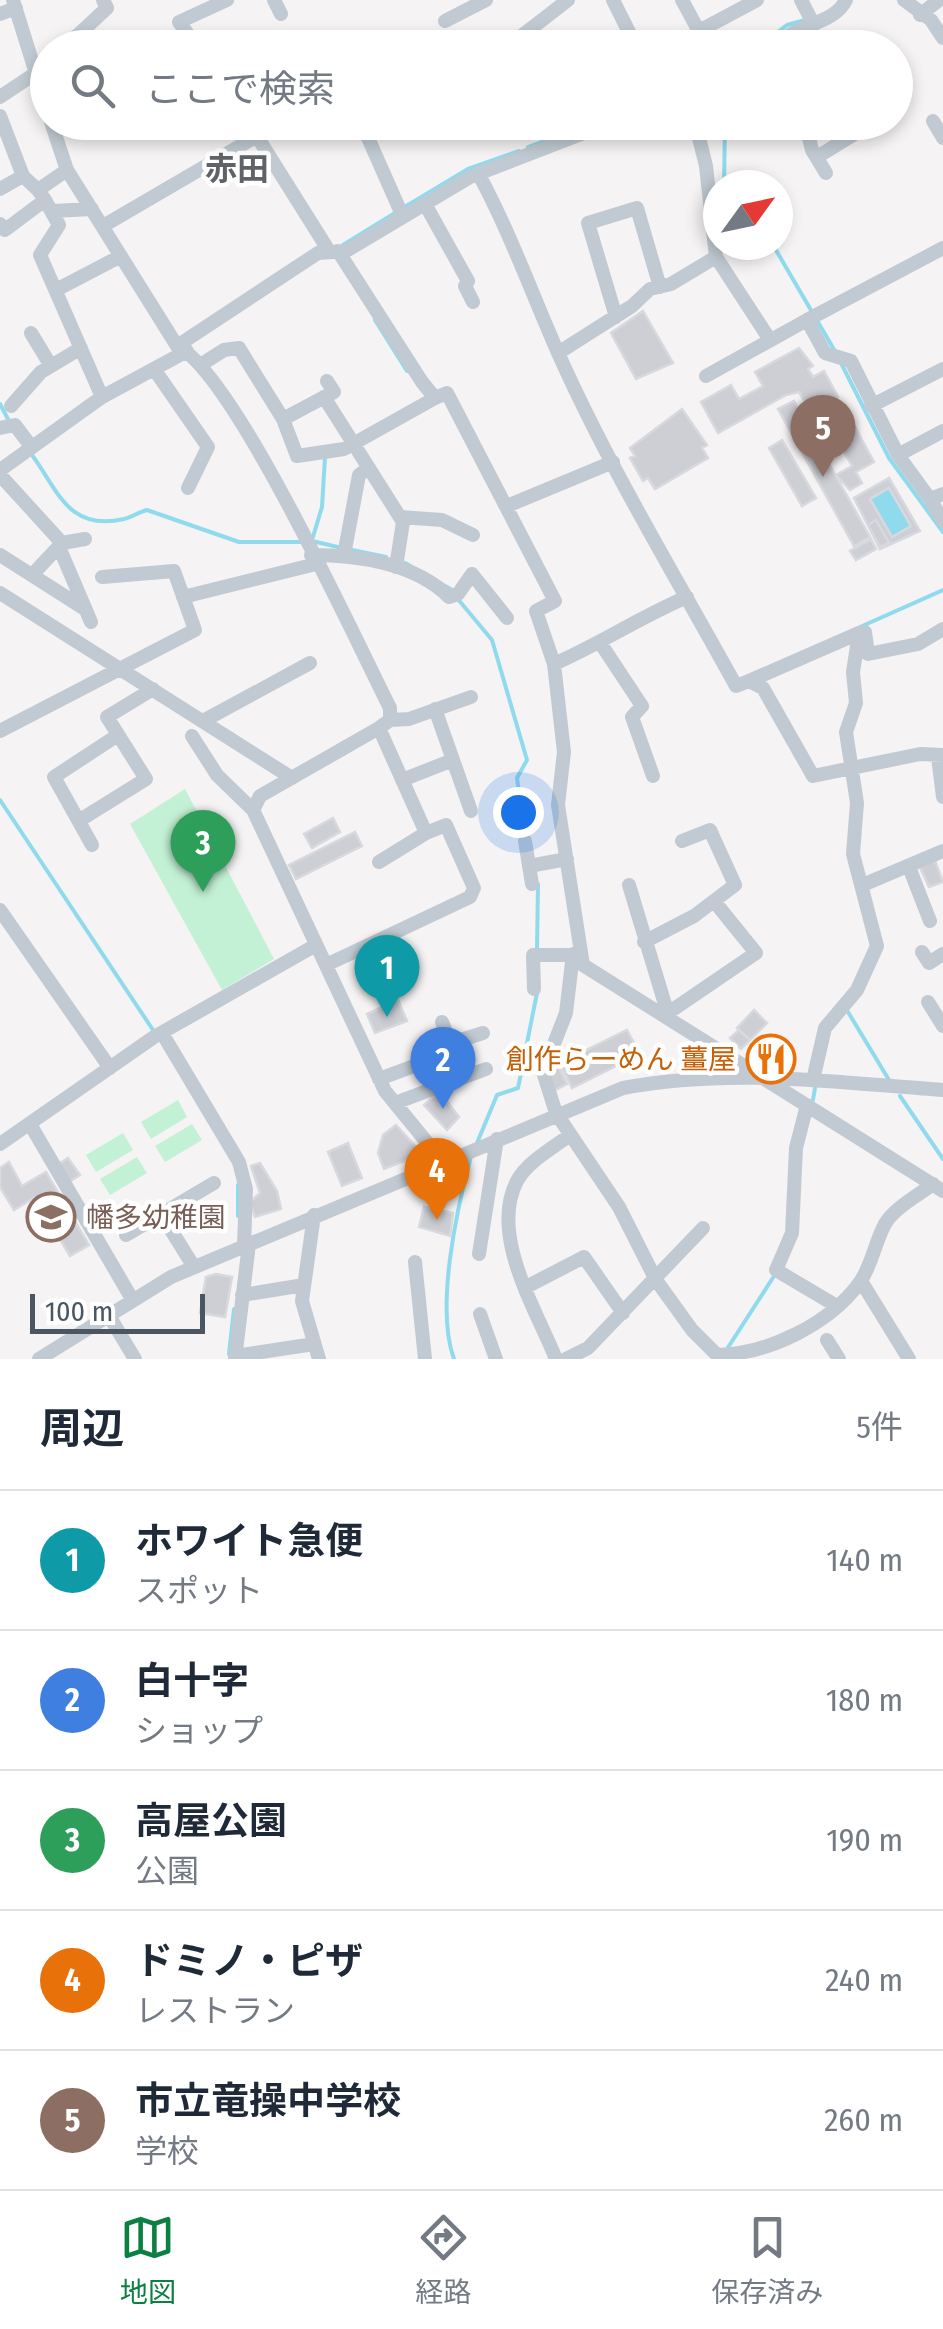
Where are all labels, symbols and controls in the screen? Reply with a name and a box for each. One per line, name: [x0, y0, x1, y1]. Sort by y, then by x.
search box: [30, 30, 913, 140]
icon: search: [65, 58, 120, 113]
text: ここで検索: [145, 66, 335, 112]
district label: 赤田: [205, 150, 269, 188]
north arrow: [703, 170, 793, 260]
pin: 5: [790, 394, 856, 477]
your location: [493, 787, 544, 838]
pin: 3: [170, 810, 236, 892]
pin: 1: [354, 934, 420, 1017]
pin: 2: [410, 1026, 476, 1109]
restaurant icon: 創作らーめん 薑屋: [745, 1033, 797, 1085]
place label: 創作らーめん 薑屋: [505, 1043, 736, 1076]
pin: 4: [404, 1138, 470, 1220]
school or university icon: 幡多幼稚園: [25, 1191, 77, 1243]
place label: 幡多幼稚園: [86, 1201, 226, 1234]
scale bar: [30, 1289, 205, 1334]
text: 100 m: [45, 1295, 113, 1328]
text: 周辺: [40, 1404, 124, 1454]
text: 5件: [856, 1408, 903, 1446]
text: ホワイト急便: [135, 1518, 363, 1564]
text: 1: [66, 1541, 79, 1579]
text: 140 m: [826, 1541, 903, 1579]
text: スポット: [135, 1572, 263, 1610]
text: 白十字: [135, 1658, 249, 1704]
text: 2: [65, 1681, 80, 1719]
text: 180 m: [826, 1681, 903, 1719]
text: ショップ: [135, 1712, 263, 1750]
text: 高屋公園: [135, 1798, 287, 1844]
text: 3: [65, 1821, 80, 1859]
text: 190 m: [826, 1821, 903, 1859]
text: 公園: [135, 1852, 199, 1890]
text: ドミノ・ピザ: [135, 1938, 363, 1984]
text: 4: [64, 1961, 81, 1999]
text: 240 m: [825, 1961, 903, 1999]
text: レストラン: [135, 1992, 295, 2030]
text: 市立竜操中学校: [135, 2078, 401, 2124]
text: 5: [65, 2101, 80, 2139]
text: 260 m: [824, 2101, 903, 2139]
text: 学校: [135, 2132, 199, 2170]
tab: 地図: [120, 2210, 176, 2310]
tab: 経路: [415, 2210, 471, 2310]
tab: 保存済み: [711, 2210, 823, 2310]

